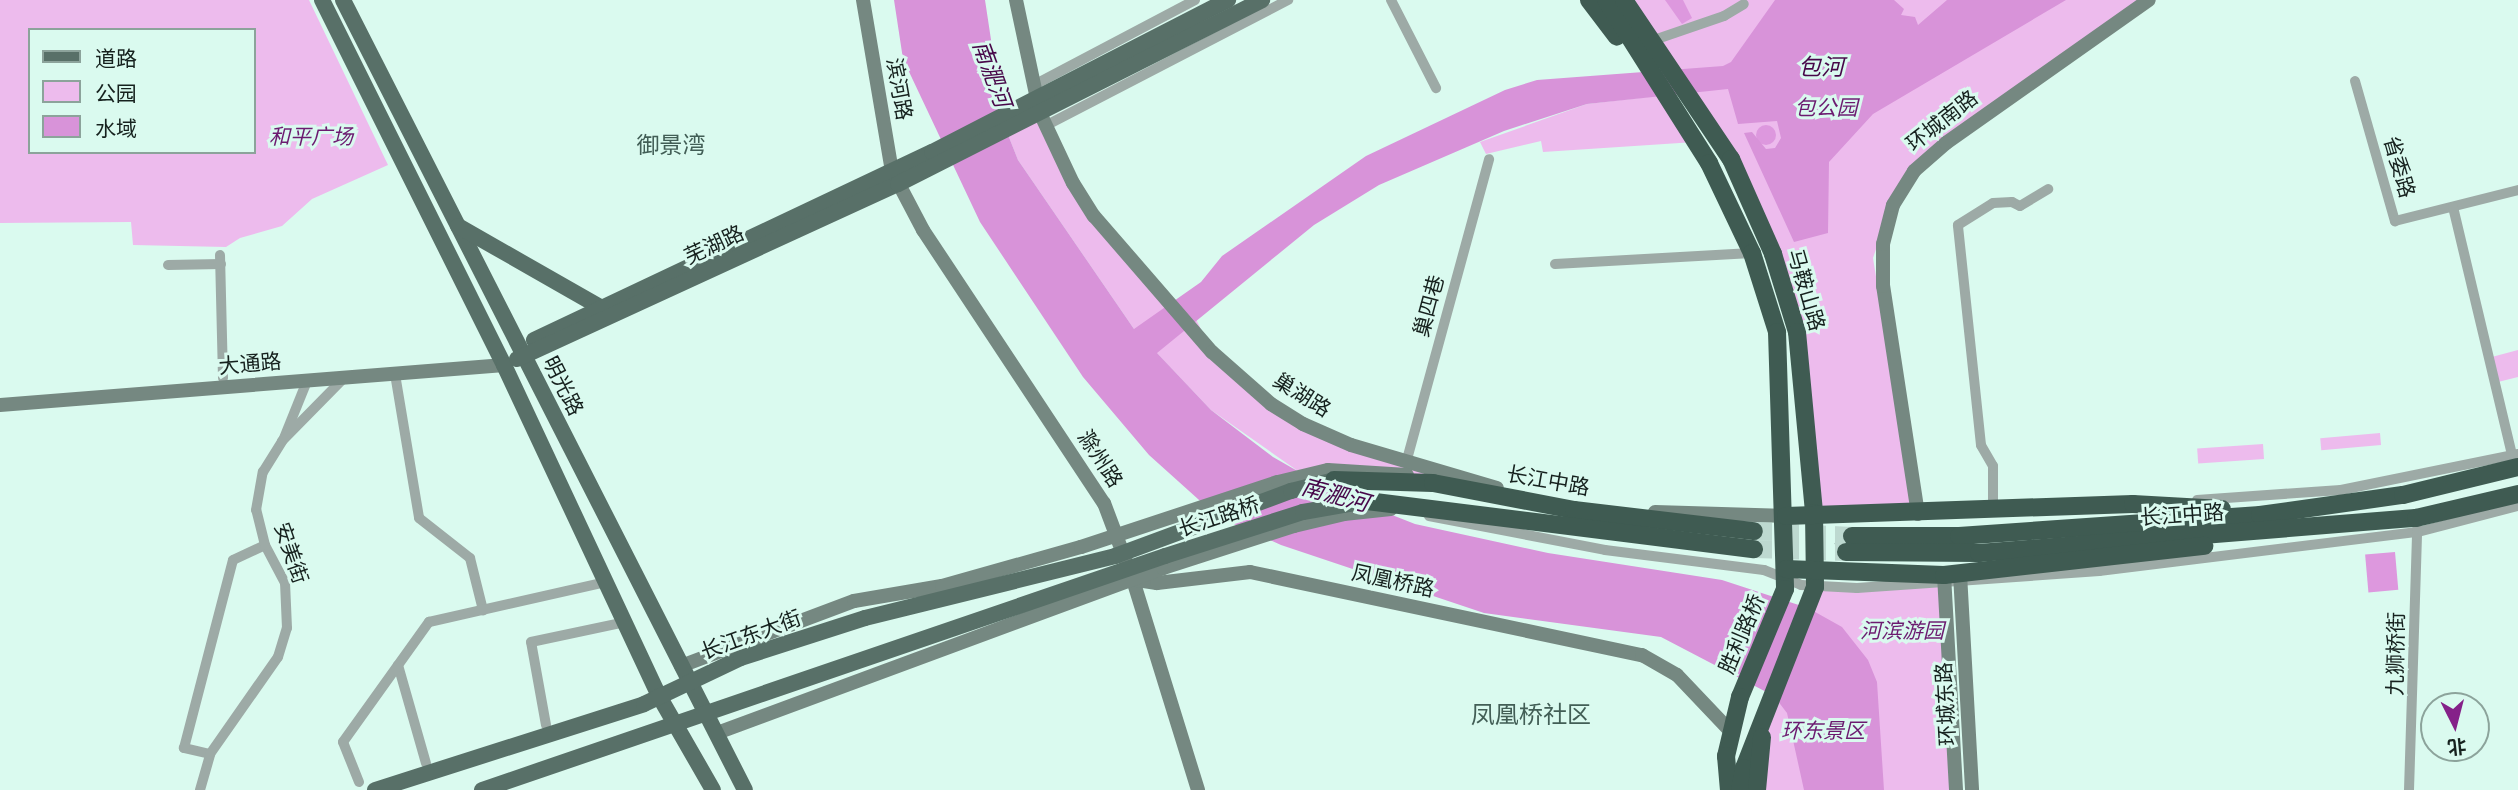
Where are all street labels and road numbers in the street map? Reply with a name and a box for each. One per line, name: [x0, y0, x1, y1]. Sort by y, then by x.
street label: 滨河路: [881, 56, 917, 122]
street label: 环城南路: [1901, 85, 1983, 157]
street label: 省委路: [2378, 133, 2420, 201]
street label: 芜湖路: [680, 220, 748, 270]
street label: 马鞍山路: [1782, 246, 1830, 334]
street label: 巢四巷: [1409, 272, 1449, 340]
street label: 大通路: [218, 349, 282, 379]
street label: 明光路: [537, 352, 589, 420]
street label: 巢湖路: [1269, 368, 1335, 422]
street label: 滁州路: [1072, 426, 1128, 492]
street label: 长江中路: [1504, 461, 1592, 501]
street label: 长江路桥: [1175, 492, 1263, 542]
street label: 长江中路: [2139, 500, 2225, 530]
street label: 安美街: [269, 519, 313, 587]
street label: 凤凰桥路: [1349, 560, 1437, 602]
street label: 胜利路桥: [1714, 590, 1770, 678]
street label: 长江东大街: [697, 605, 805, 665]
street label: 九狮桥街: [2383, 612, 2409, 696]
street label: 环城东路: [1931, 661, 1961, 747]

